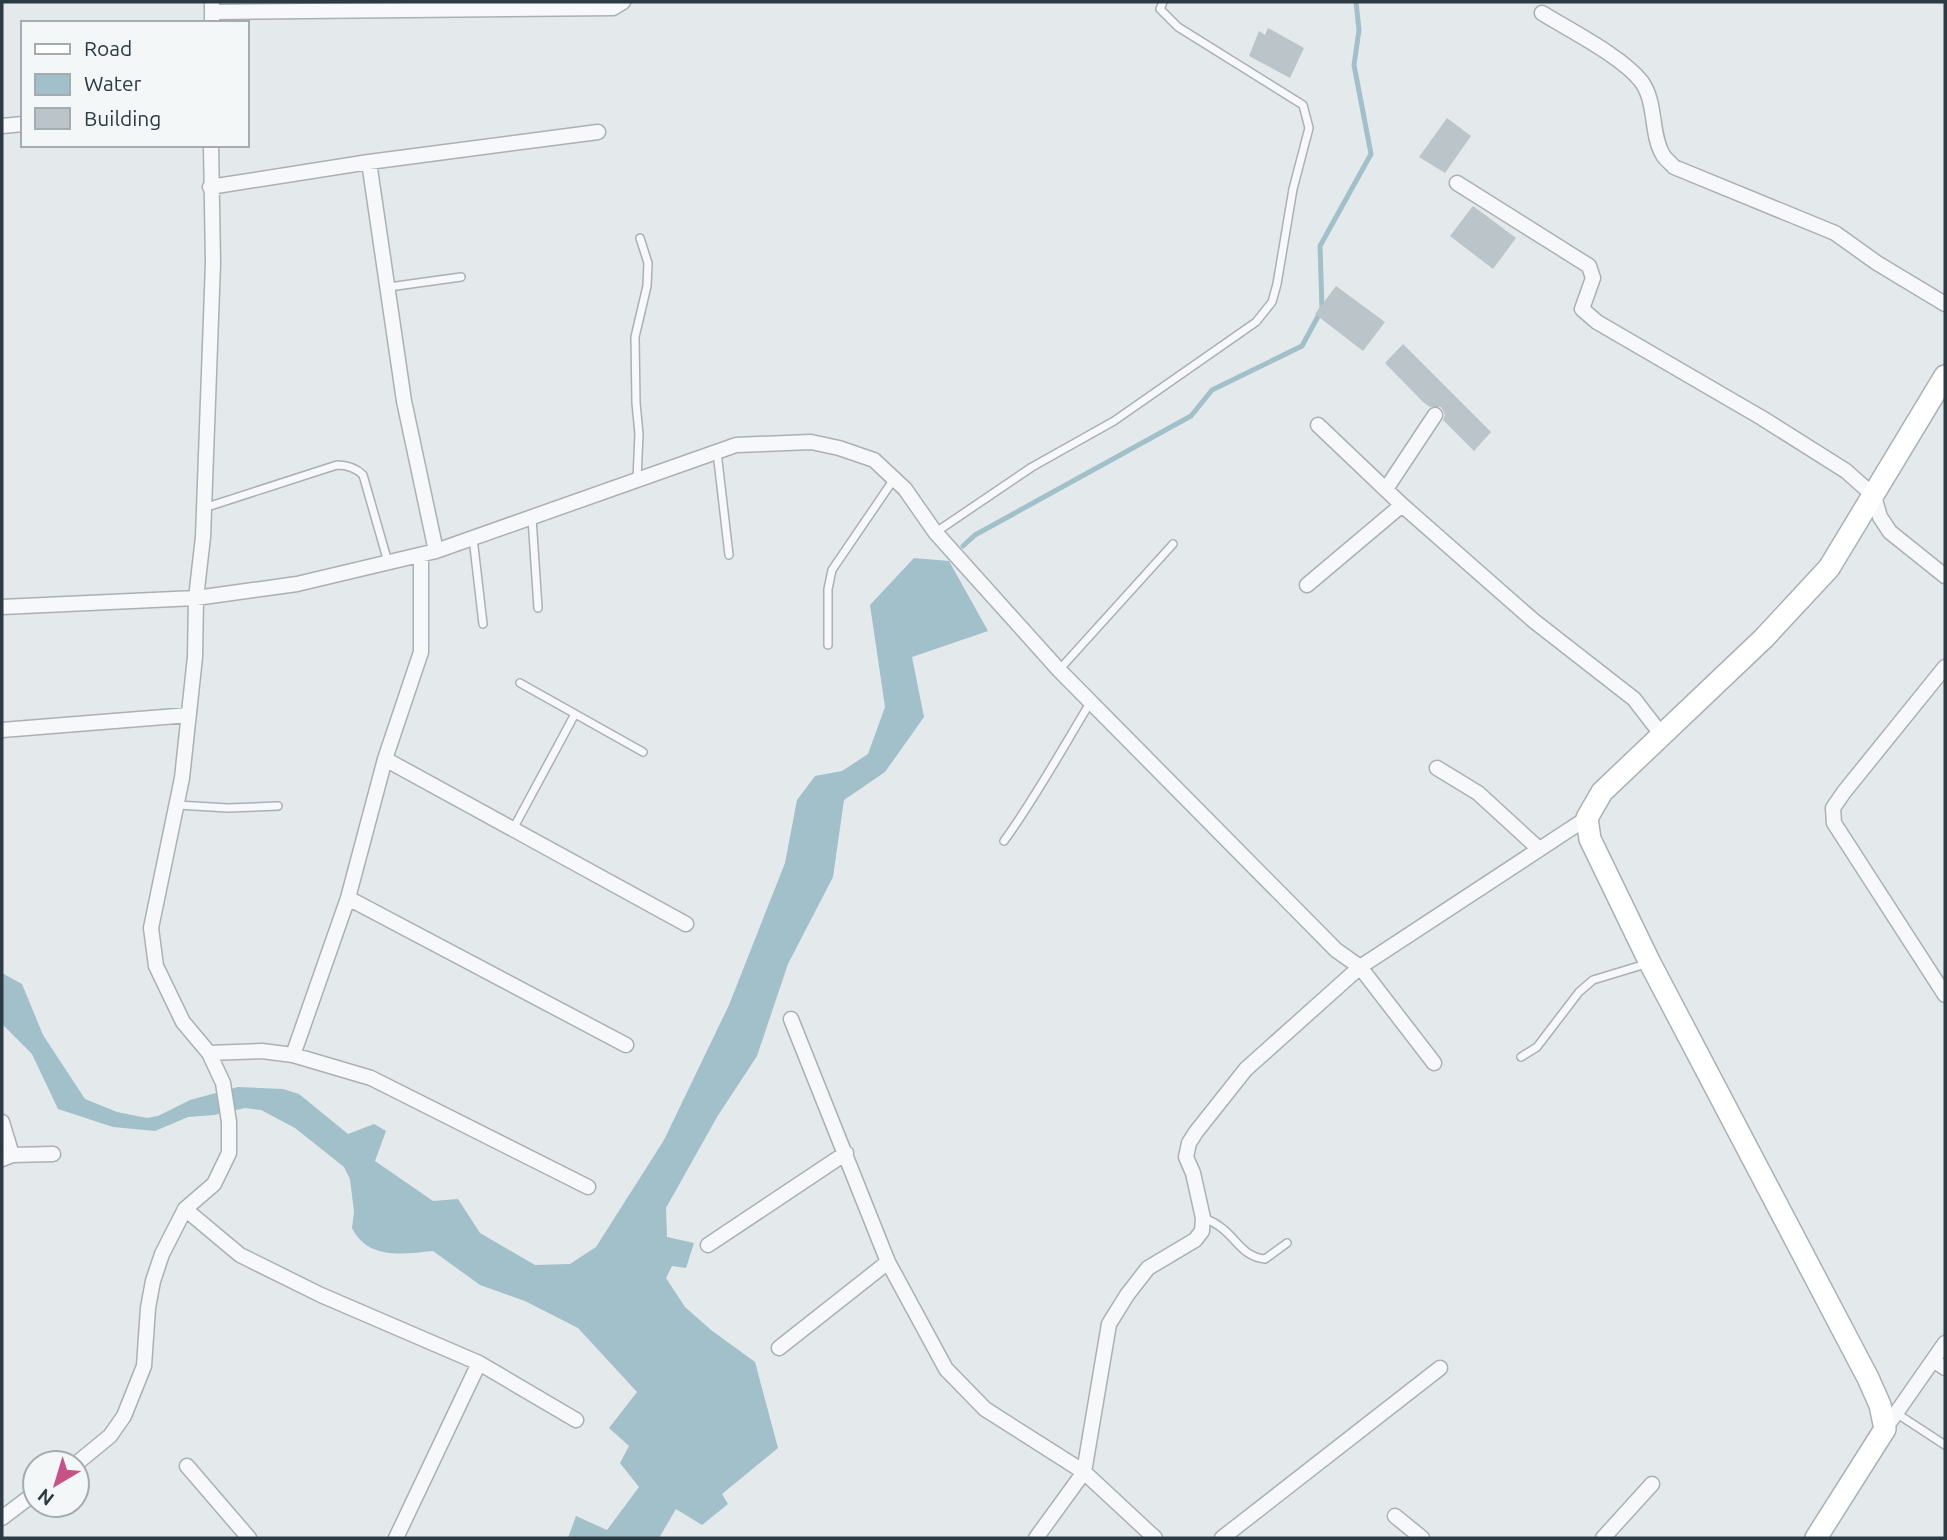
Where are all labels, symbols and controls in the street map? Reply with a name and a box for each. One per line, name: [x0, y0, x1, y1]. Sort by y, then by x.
legend: [21, 21, 248, 147]
text: Road: [84, 36, 132, 60]
text: Water: [84, 71, 142, 95]
text: Building: [84, 106, 161, 130]
north arrow: [21, 1449, 91, 1519]
text: N: [33, 1484, 58, 1510]

